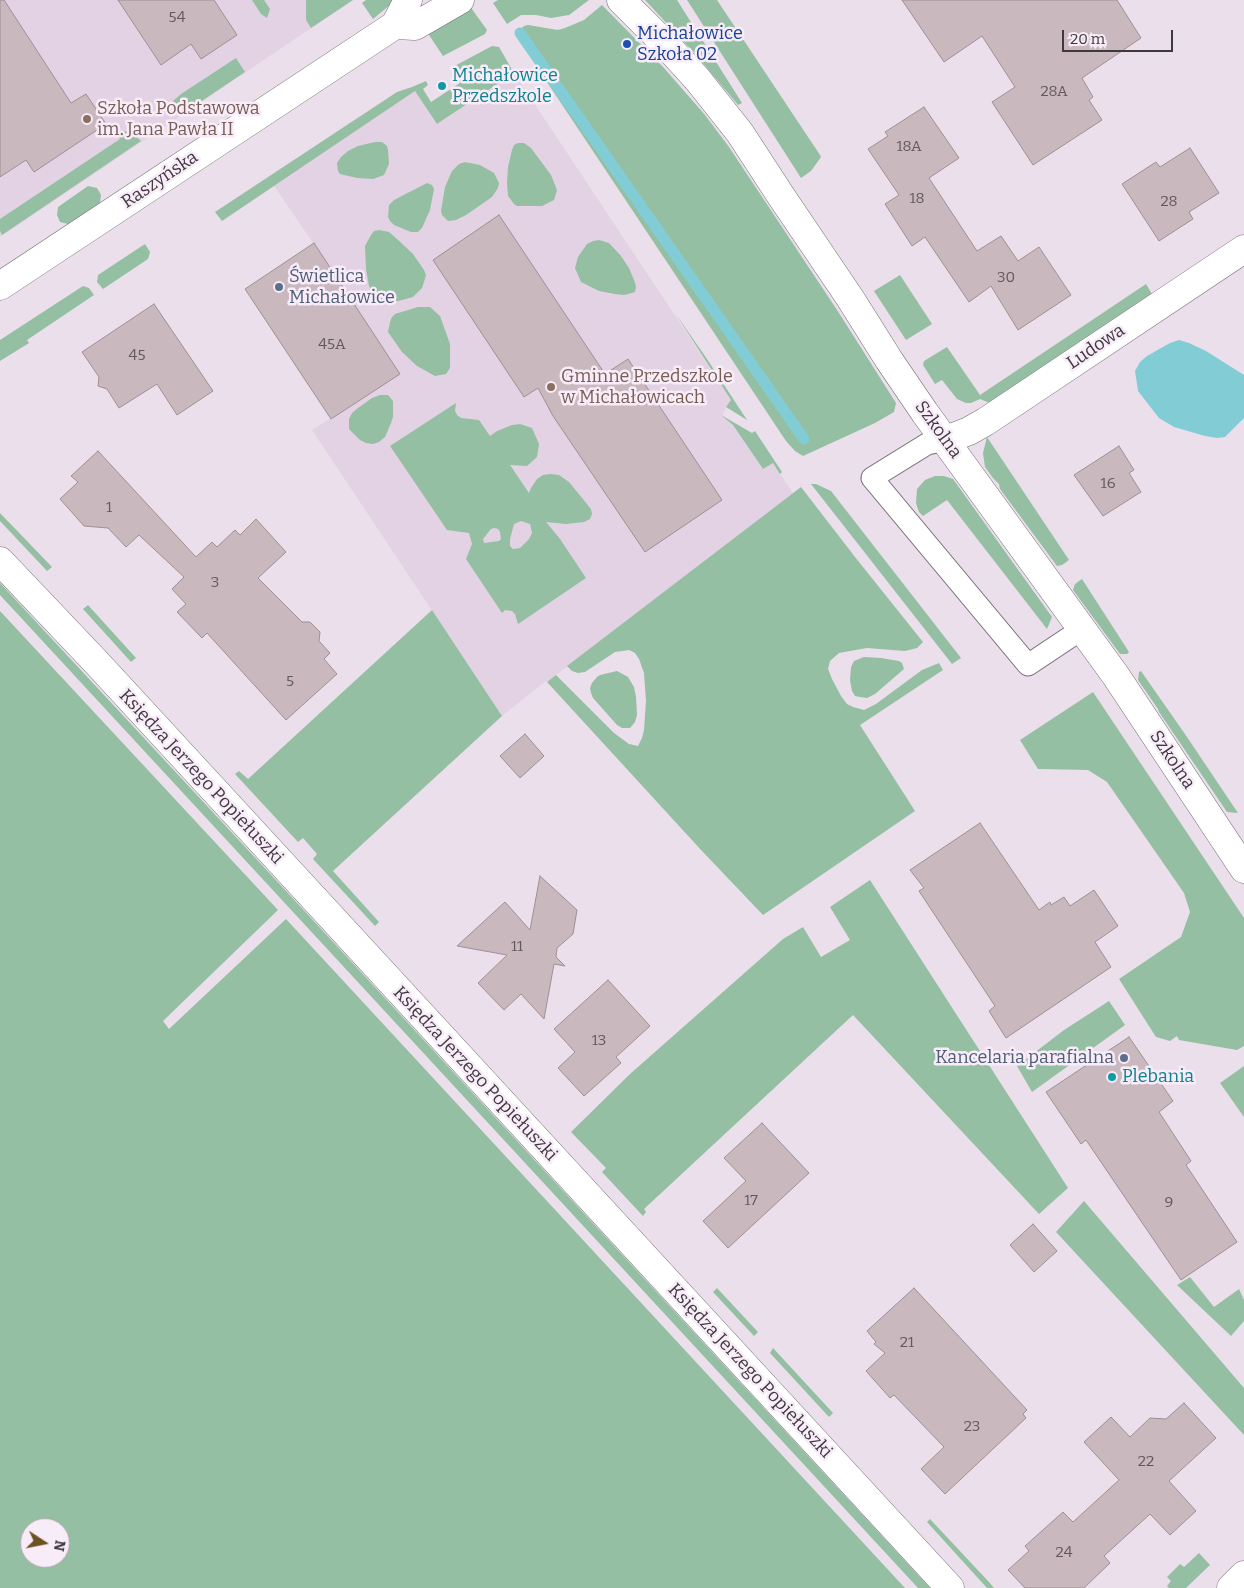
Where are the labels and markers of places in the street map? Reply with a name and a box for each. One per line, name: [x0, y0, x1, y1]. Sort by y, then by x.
place label: Michałowice Szkoła 02: [637, 23, 743, 66]
marker: Michałowice Szkoła 02: [621, 38, 633, 50]
place label: Michałowice Przedszkole: [452, 65, 558, 108]
marker: Michałowice Przedszkole: [436, 80, 448, 92]
place label: Szkoła Podstawowa im. Jana Pawła II: [97, 98, 260, 140]
marker: Szkoła Podstawowa im. Jana Pawła II: [81, 113, 93, 125]
place label: Świetlica Michałowice: [289, 266, 395, 308]
marker: Świetlica Michałowice: [273, 281, 285, 293]
place label: Gminne Przedszkole w Michałowicach: [561, 366, 733, 408]
marker: Gminne Przedszkole w Michałowicach: [545, 381, 557, 393]
place label: Kancelaria parafialna: [935, 1047, 1114, 1069]
marker: Kancelaria parafialna: [1118, 1052, 1130, 1064]
place label: Plebania: [1122, 1066, 1194, 1088]
marker: Plebania: [1106, 1071, 1118, 1083]

